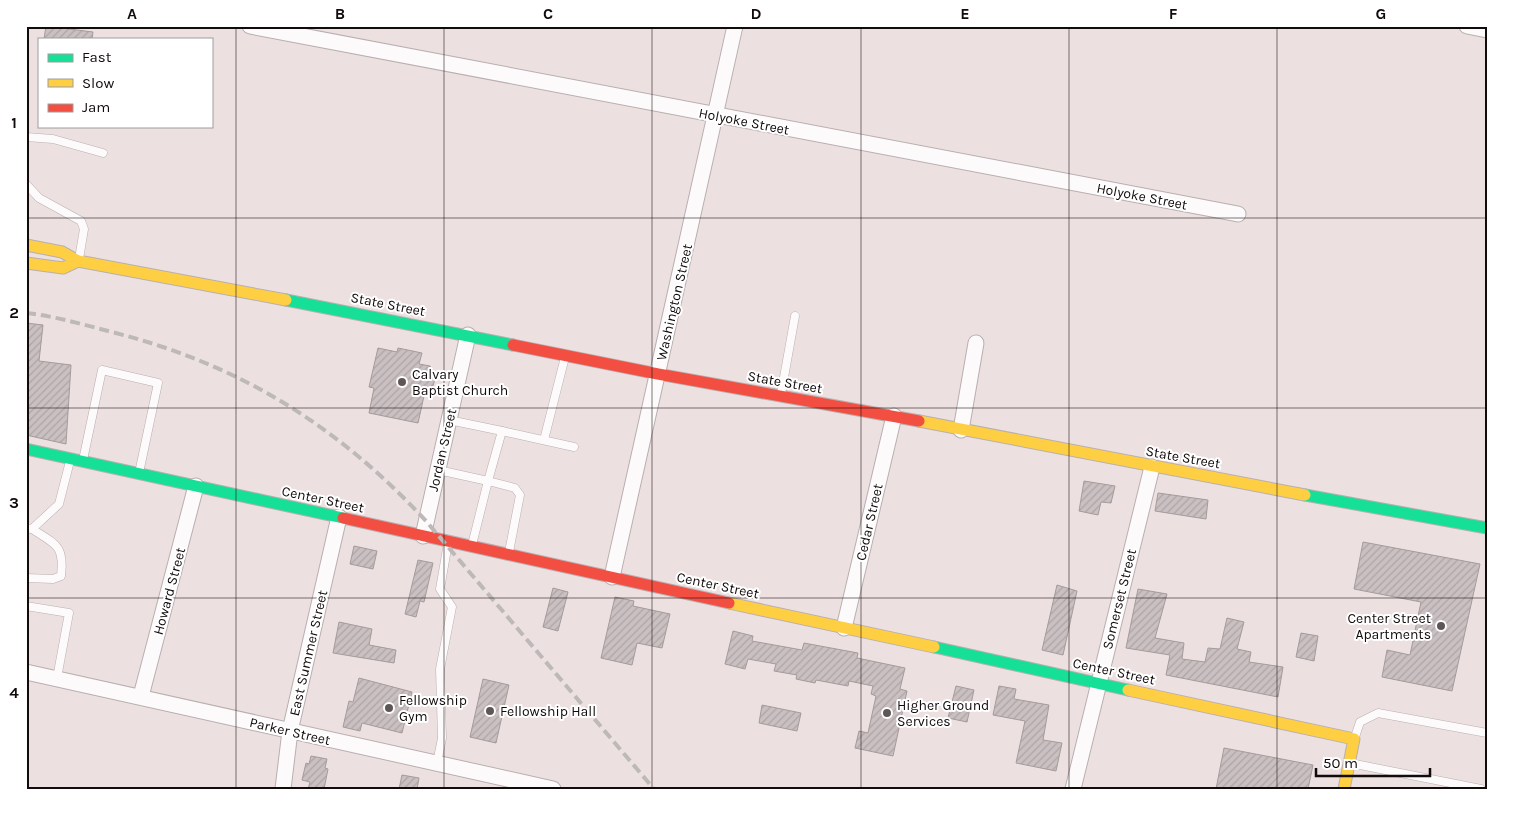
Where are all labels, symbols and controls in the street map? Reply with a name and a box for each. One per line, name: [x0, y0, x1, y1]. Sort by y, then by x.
text: A: [127, 4, 137, 23]
text: B: [335, 4, 345, 23]
text: C: [543, 4, 553, 23]
text: D: [751, 4, 762, 23]
text: E: [960, 4, 970, 23]
text: F: [1169, 4, 1178, 23]
text: G: [1376, 4, 1386, 23]
legend: [38, 38, 212, 128]
text: Fast: [82, 48, 112, 66]
text: Slow: [82, 74, 114, 92]
text: Jam: [82, 98, 110, 116]
street label: Holyoke Street: [697, 104, 791, 139]
text: 1: [11, 113, 17, 132]
street label: Holyoke Street: [1095, 179, 1189, 214]
street label: Washington Street: [653, 242, 696, 362]
street label: State Street: [349, 289, 427, 320]
text: 2: [9, 303, 19, 322]
place label: Calvary Baptist Church: [412, 366, 508, 399]
street label: State Street: [746, 368, 824, 397]
marker: Calvary Baptist Church: [396, 376, 408, 388]
street label: Jordan Street: [425, 407, 460, 493]
street label: State Street: [1144, 443, 1222, 472]
street label: Center Street: [280, 482, 366, 516]
street label: Cedar Street: [852, 482, 887, 562]
text: 3: [9, 493, 19, 512]
street label: Howard Street: [150, 545, 189, 637]
street label: Somerset Street: [1099, 547, 1140, 651]
street label: Center Street: [675, 568, 761, 602]
street label: East Summer Street: [286, 589, 331, 718]
place label: Center Street Apartments: [1348, 610, 1431, 643]
marker: Center Street Apartments: [1435, 620, 1447, 632]
street label: Center Street: [1071, 654, 1157, 688]
text: 4: [9, 683, 19, 702]
place label: Fellowship Gym: [399, 692, 467, 725]
place label: Higher Ground Services: [897, 697, 989, 730]
marker: Fellowship Gym: [383, 702, 395, 714]
place label: Fellowship Hall: [500, 703, 596, 720]
marker: Fellowship Hall: [484, 705, 496, 717]
marker: Higher Ground Services: [881, 707, 893, 719]
street label: Parker Street: [248, 714, 332, 749]
scale bar: [1316, 745, 1429, 777]
text: 50 m: [1323, 754, 1358, 772]

